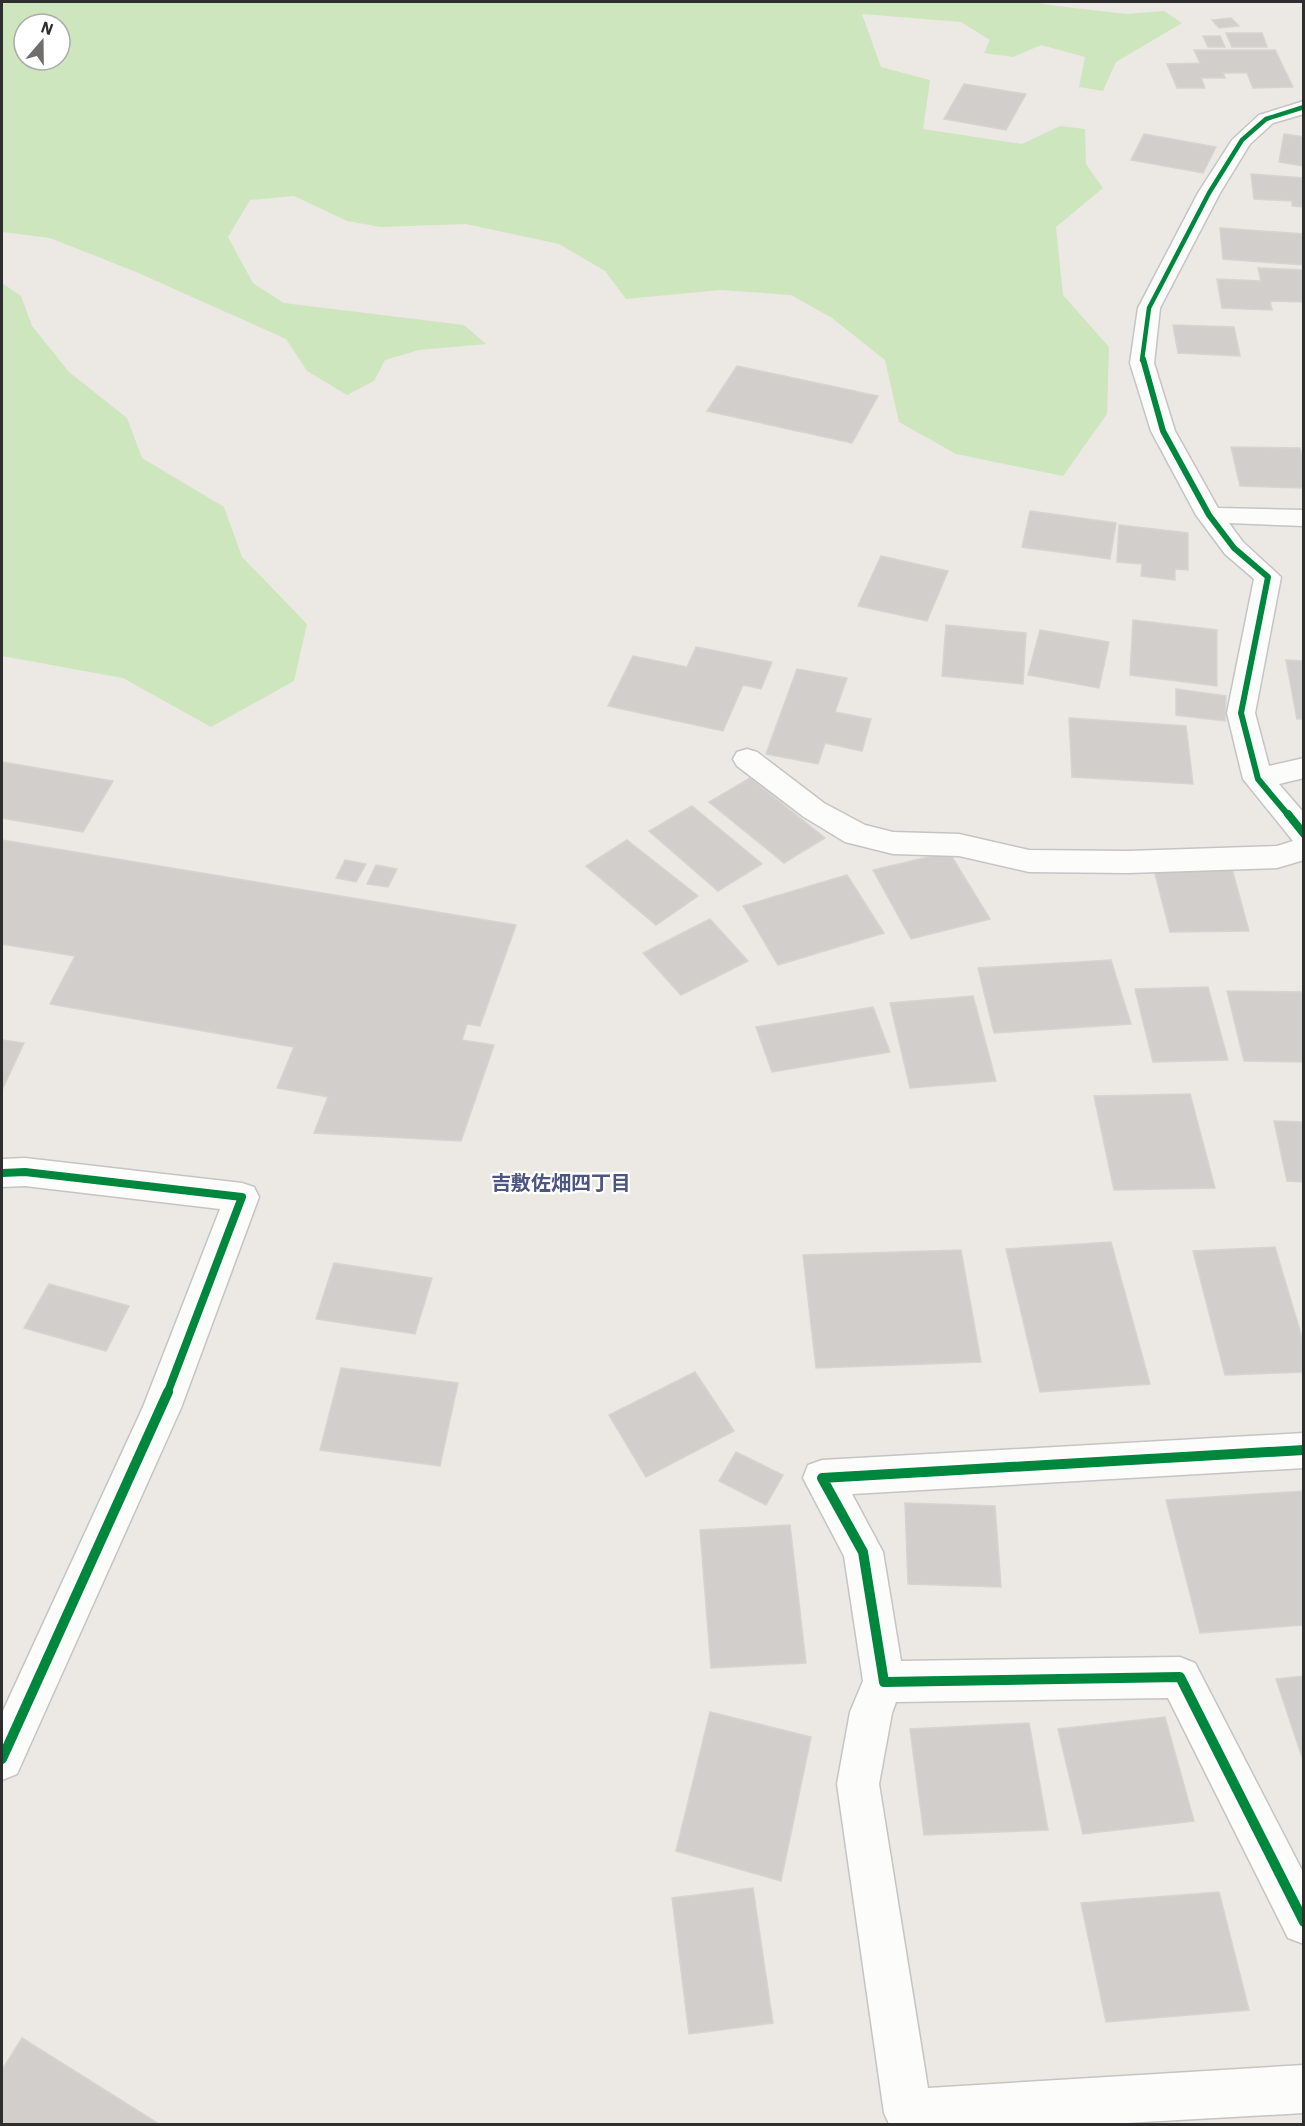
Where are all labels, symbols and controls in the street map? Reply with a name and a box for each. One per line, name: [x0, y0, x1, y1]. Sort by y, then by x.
north arrow: [12, 12, 72, 72]
text: N: [38, 17, 56, 39]
district label: 吉敷佐畑四丁目: [491, 1169, 631, 1196]

